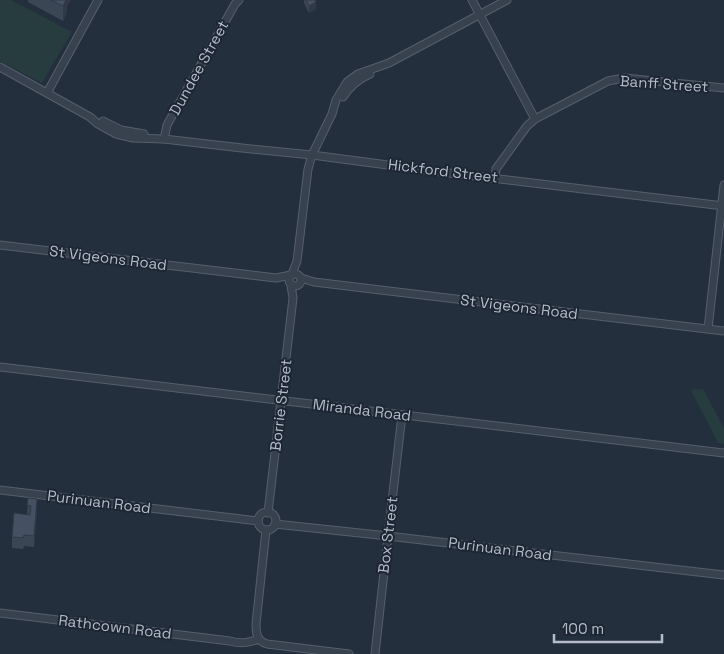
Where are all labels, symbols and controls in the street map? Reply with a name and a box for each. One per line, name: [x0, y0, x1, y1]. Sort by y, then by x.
street label: Dundee Street: [165, 17, 232, 118]
street label: Banff Street: [619, 71, 709, 96]
street label: Hickford Street: [387, 154, 499, 187]
street label: St Vigeons Road: [48, 241, 168, 274]
street label: St Vigeons Road: [459, 290, 579, 323]
street label: Borrie Street: [265, 358, 296, 452]
street label: Miranda Road: [312, 394, 412, 425]
street label: Purinuan Road: [46, 486, 152, 517]
street label: Box Street: [373, 495, 402, 574]
street label: Purinuan Road: [447, 533, 553, 564]
street label: Rathcown Road: [57, 610, 173, 643]
scale bar: [554, 612, 662, 644]
text: 100 m: [562, 619, 604, 638]

